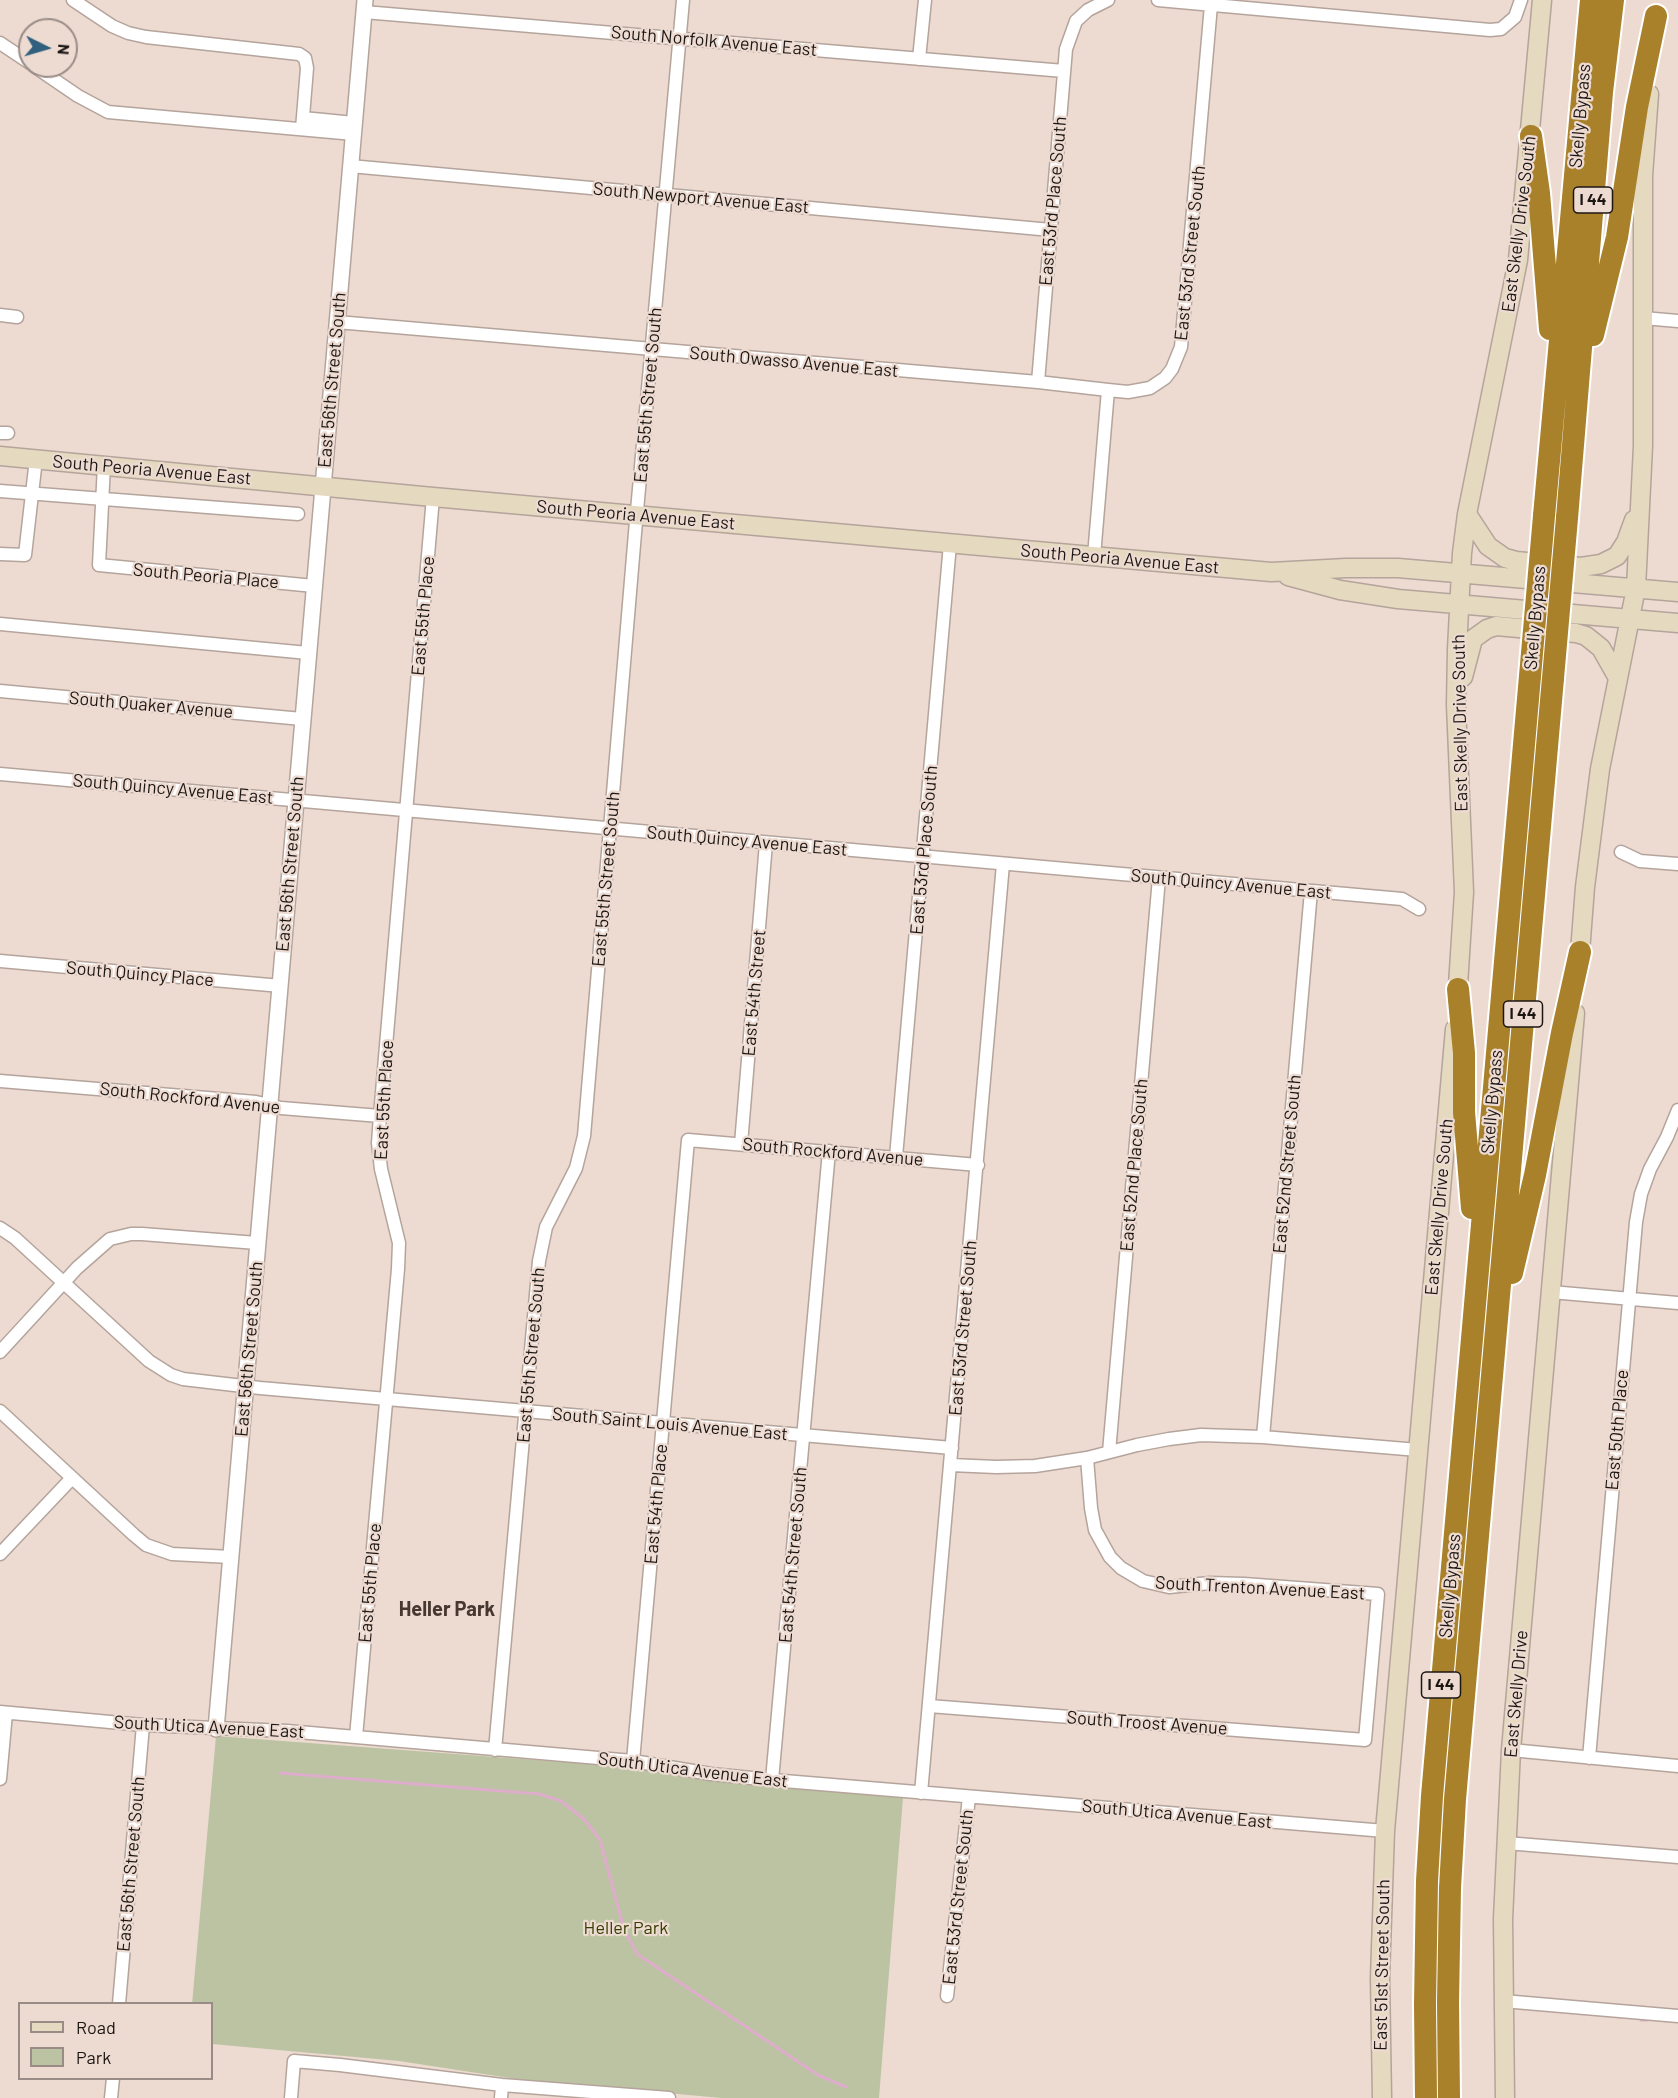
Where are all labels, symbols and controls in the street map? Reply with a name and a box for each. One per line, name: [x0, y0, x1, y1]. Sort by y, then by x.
north arrow: [18, 18, 78, 78]
street label: South Norfolk Avenue East: [610, 21, 818, 61]
text: N: [55, 43, 74, 56]
street label: Skelly Bypass: [1565, 63, 1595, 169]
street label: East 53rd Place South: [1035, 115, 1071, 287]
street label: East Skelly Drive South: [1497, 134, 1541, 314]
street label: East 53rd Street South: [1170, 164, 1210, 342]
street label: South Newport Avenue East: [592, 178, 810, 218]
road number: I 44: [1574, 187, 1612, 213]
street label: East 56th Street South: [314, 291, 350, 469]
street label: East 55th Street South: [630, 306, 666, 484]
street label: South Owasso Avenue East: [689, 342, 899, 382]
street label: South Peoria Avenue East: [52, 451, 252, 489]
street label: South Peoria Avenue East: [536, 496, 736, 534]
street label: South Peoria Avenue East: [1020, 540, 1220, 578]
street label: East 55th Place: [407, 555, 439, 677]
street label: South Peoria Place: [132, 559, 280, 593]
street label: Skelly Bypass: [1520, 565, 1550, 671]
street label: East Skelly Drive South: [1448, 634, 1472, 812]
street label: South Quaker Avenue: [68, 687, 234, 723]
street label: East 53rd Place South: [906, 764, 942, 936]
street label: South Quincy Avenue East: [72, 769, 274, 809]
street label: East 56th Street South: [272, 775, 308, 953]
street label: East 55th Street South: [588, 790, 624, 968]
street label: South Quincy Avenue East: [646, 821, 848, 861]
street label: South Quincy Avenue East: [1130, 864, 1332, 904]
street label: East 54th Street: [738, 929, 770, 1057]
street label: South Quincy Place: [65, 957, 215, 991]
road number: I 44: [1504, 1001, 1543, 1027]
street label: East 55th Place: [370, 1039, 398, 1161]
street label: Skelly Bypass: [1477, 1049, 1507, 1155]
street label: East 52nd Street South: [1268, 1074, 1306, 1254]
street label: South Rockford Avenue: [99, 1078, 281, 1118]
street label: East 52nd Place South: [1116, 1078, 1152, 1252]
street label: East Skelly Drive South: [1420, 1118, 1458, 1296]
street label: South Rockford Avenue: [742, 1133, 924, 1171]
street label: East 53rd Street South: [945, 1239, 981, 1417]
street label: East 56th Street South: [231, 1260, 267, 1438]
street label: East 55th Street South: [513, 1266, 549, 1444]
street label: East 50th Place: [1601, 1369, 1633, 1491]
street label: South Saint Louis Avenue East: [551, 1403, 789, 1445]
street label: East 54th Place: [640, 1443, 672, 1565]
street label: East 54th Street South: [775, 1466, 811, 1644]
street label: East 55th Place: [354, 1522, 386, 1644]
street label: Skelly Bypass: [1435, 1533, 1465, 1639]
street label: South Trenton Avenue East: [1154, 1572, 1366, 1604]
district label: Heller Park: [399, 1597, 495, 1621]
street label: East Skelly Drive: [1500, 1629, 1532, 1759]
road number: I 44: [1422, 1672, 1460, 1698]
street label: South Troost Avenue: [1066, 1707, 1228, 1739]
street label: South Utica Avenue East: [113, 1711, 305, 1743]
street label: South Utica Avenue East: [597, 1748, 789, 1792]
street label: East 56th Street South: [113, 1775, 149, 1953]
street label: South Utica Avenue East: [1081, 1795, 1273, 1833]
street label: East 53rd Street South: [938, 1808, 978, 1986]
street label: East 51st Street South: [1370, 1879, 1394, 2051]
park label: Heller Park: [584, 1917, 668, 1939]
legend: [18, 2002, 213, 2080]
text: Road: [76, 2016, 116, 2038]
text: Park: [76, 2046, 111, 2068]

